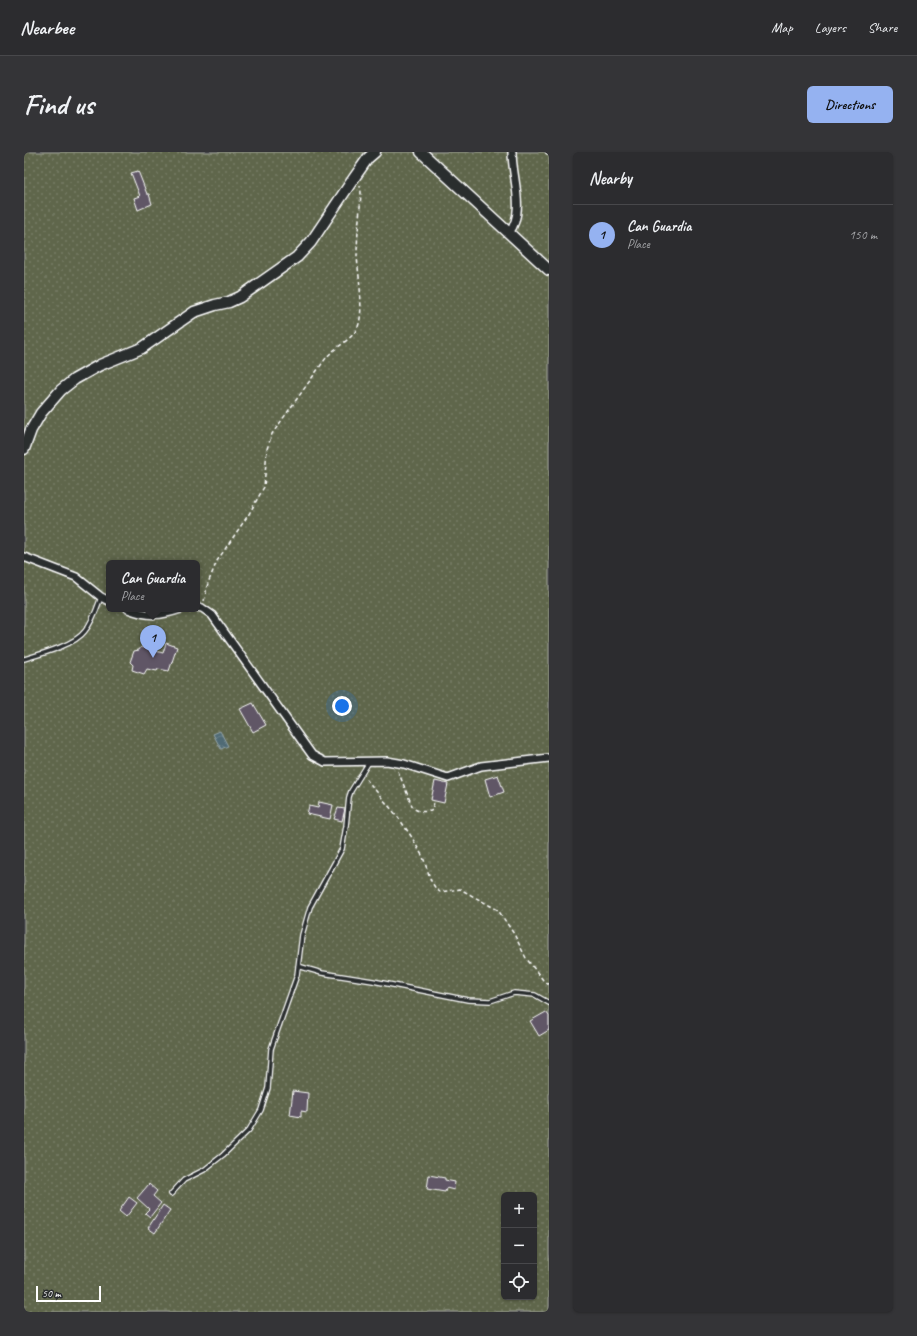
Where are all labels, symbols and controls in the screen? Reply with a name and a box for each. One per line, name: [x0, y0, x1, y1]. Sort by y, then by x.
text: Nearbee: [20, 16, 74, 40]
text: Map: [771, 19, 793, 36]
text: Layers: [815, 19, 846, 36]
text: Share: [868, 19, 897, 36]
button: Directions: [807, 86, 893, 123]
text: Find us: [24, 87, 94, 122]
text: Nearby: [589, 168, 632, 189]
text: Can Guardia: [627, 217, 691, 236]
text: 1: [599, 227, 605, 243]
text: 150 m: [849, 227, 877, 243]
text: Place: [627, 236, 650, 252]
popup: [106, 560, 200, 612]
text: Can Guardia: [121, 569, 185, 588]
text: Place: [121, 588, 144, 604]
pin: 1: [140, 625, 166, 658]
your location: [332, 696, 352, 716]
map controls: [501, 1192, 537, 1300]
button: +: [501, 1192, 537, 1228]
button: −: [501, 1228, 537, 1264]
button: locate: [501, 1264, 537, 1300]
scale bar: [36, 1284, 101, 1303]
text: 50 m: [42, 1286, 61, 1300]

